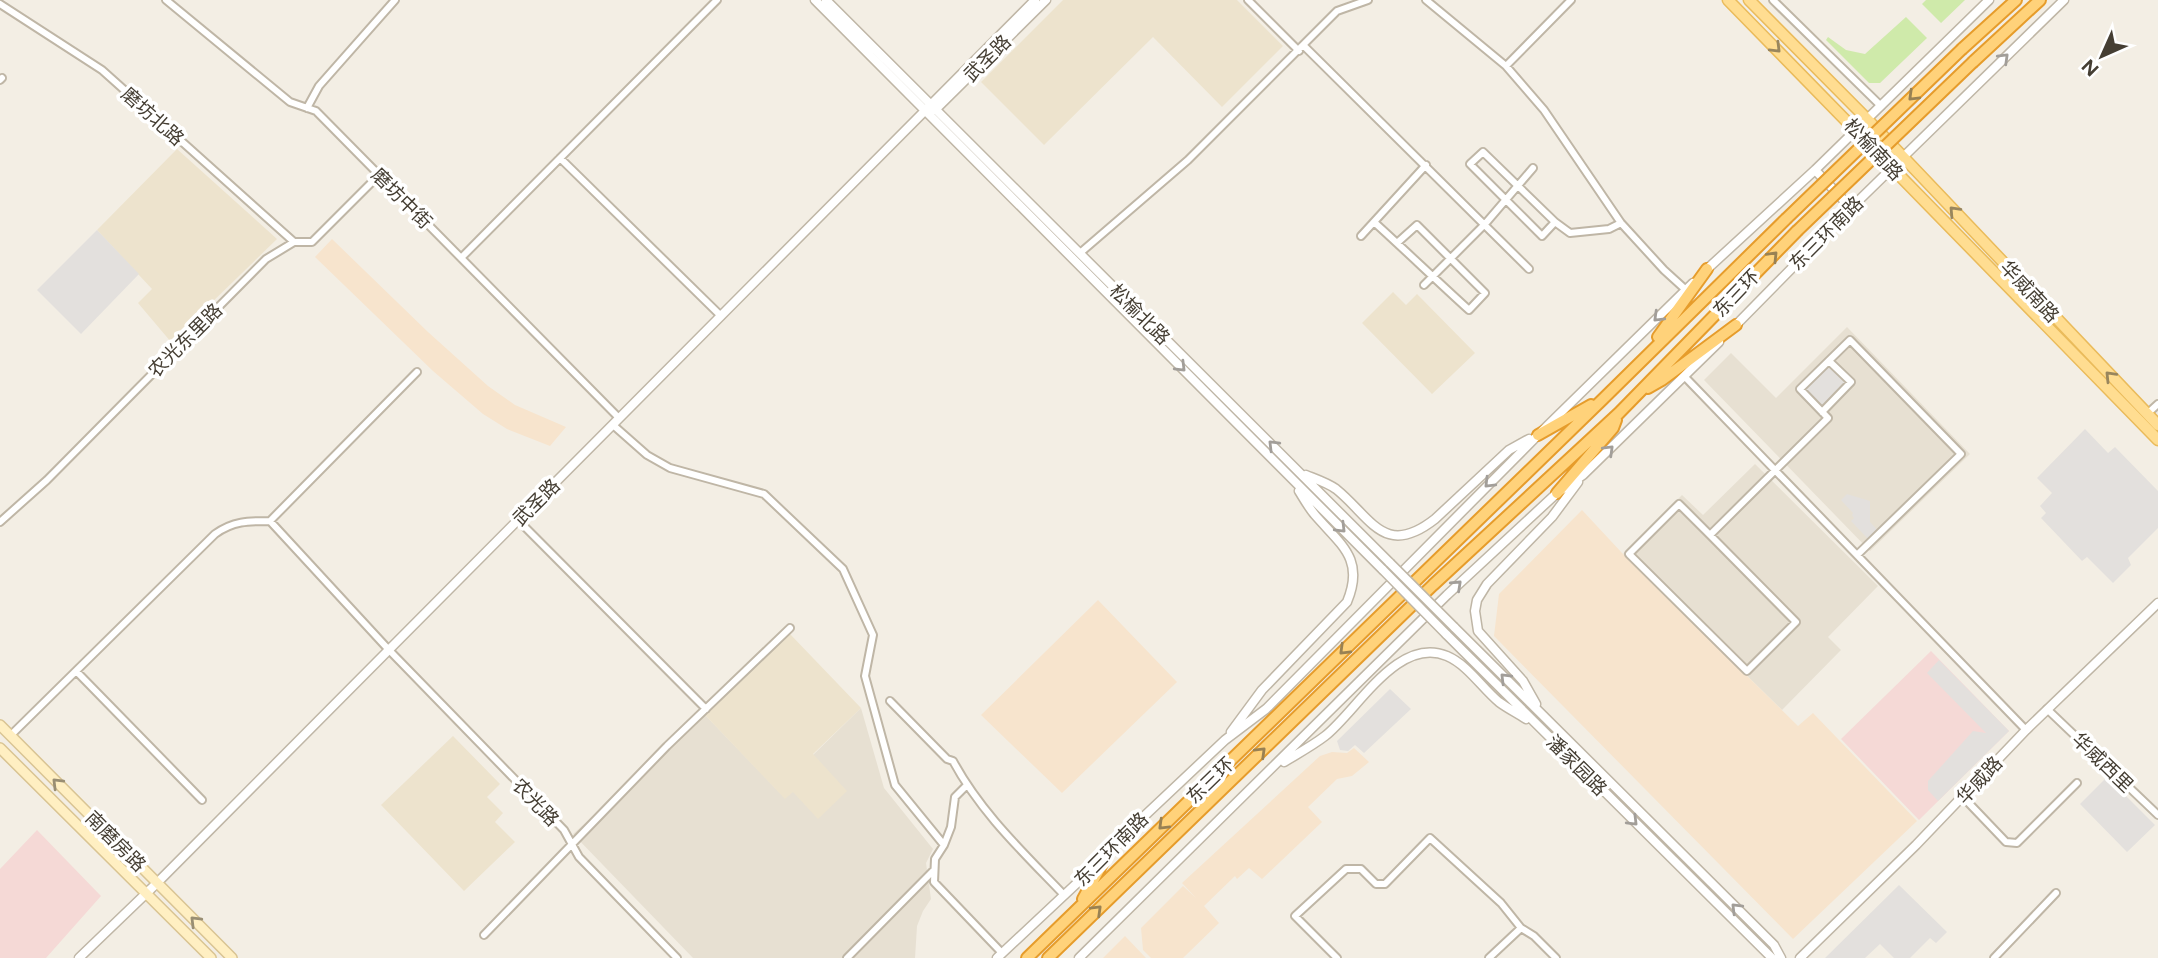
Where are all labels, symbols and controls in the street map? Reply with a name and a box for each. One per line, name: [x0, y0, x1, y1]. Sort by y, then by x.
north arrow: [2067, 21, 2137, 91]
street label: 武圣路: [959, 30, 1016, 87]
one-way arrow: [1767, 40, 1780, 53]
one-way arrow: [1996, 54, 2009, 67]
text: N: [2077, 54, 2104, 81]
street label: 磨坊北路: [117, 82, 189, 150]
one-way arrow: [1908, 88, 1921, 101]
street label: 松榆南路: [1839, 114, 1908, 185]
street label: 磨坊中街: [367, 163, 437, 233]
street label: 东三环南路: [1785, 192, 1868, 275]
one-way arrow: [1949, 206, 1962, 219]
one-way arrow: [1764, 251, 1777, 264]
street label: 华威南路: [1995, 256, 2064, 327]
street label: 东三环: [1708, 265, 1764, 322]
street label: 松榆北路: [1105, 279, 1175, 349]
street label: 农光东里路: [144, 299, 227, 382]
one-way arrow: [1653, 308, 1666, 321]
one-way arrow: [1172, 359, 1185, 372]
one-way arrow: [2106, 371, 2119, 384]
one-way arrow: [1268, 441, 1281, 454]
one-way arrow: [1601, 445, 1614, 458]
street label: 武圣路: [508, 474, 565, 531]
one-way arrow: [1485, 475, 1498, 488]
one-way arrow: [1333, 520, 1346, 533]
one-way arrow: [1449, 581, 1462, 594]
one-way arrow: [1339, 641, 1352, 654]
one-way arrow: [1500, 674, 1513, 687]
street label: 华威西里: [2067, 728, 2138, 797]
street label: 潘家园路: [1542, 730, 1612, 800]
one-way arrow: [1252, 748, 1265, 761]
street label: 东三环: [1182, 752, 1239, 808]
street label: 华威路: [1952, 752, 2007, 809]
street label: 农光路: [508, 774, 564, 831]
one-way arrow: [53, 778, 66, 791]
street label: 南磨房路: [81, 806, 151, 876]
street label: 东三环南路: [1070, 808, 1153, 891]
one-way arrow: [1625, 813, 1638, 826]
one-way arrow: [1159, 817, 1171, 829]
one-way arrow: [1731, 903, 1744, 916]
one-way arrow: [1089, 906, 1102, 919]
one-way arrow: [190, 916, 203, 929]

